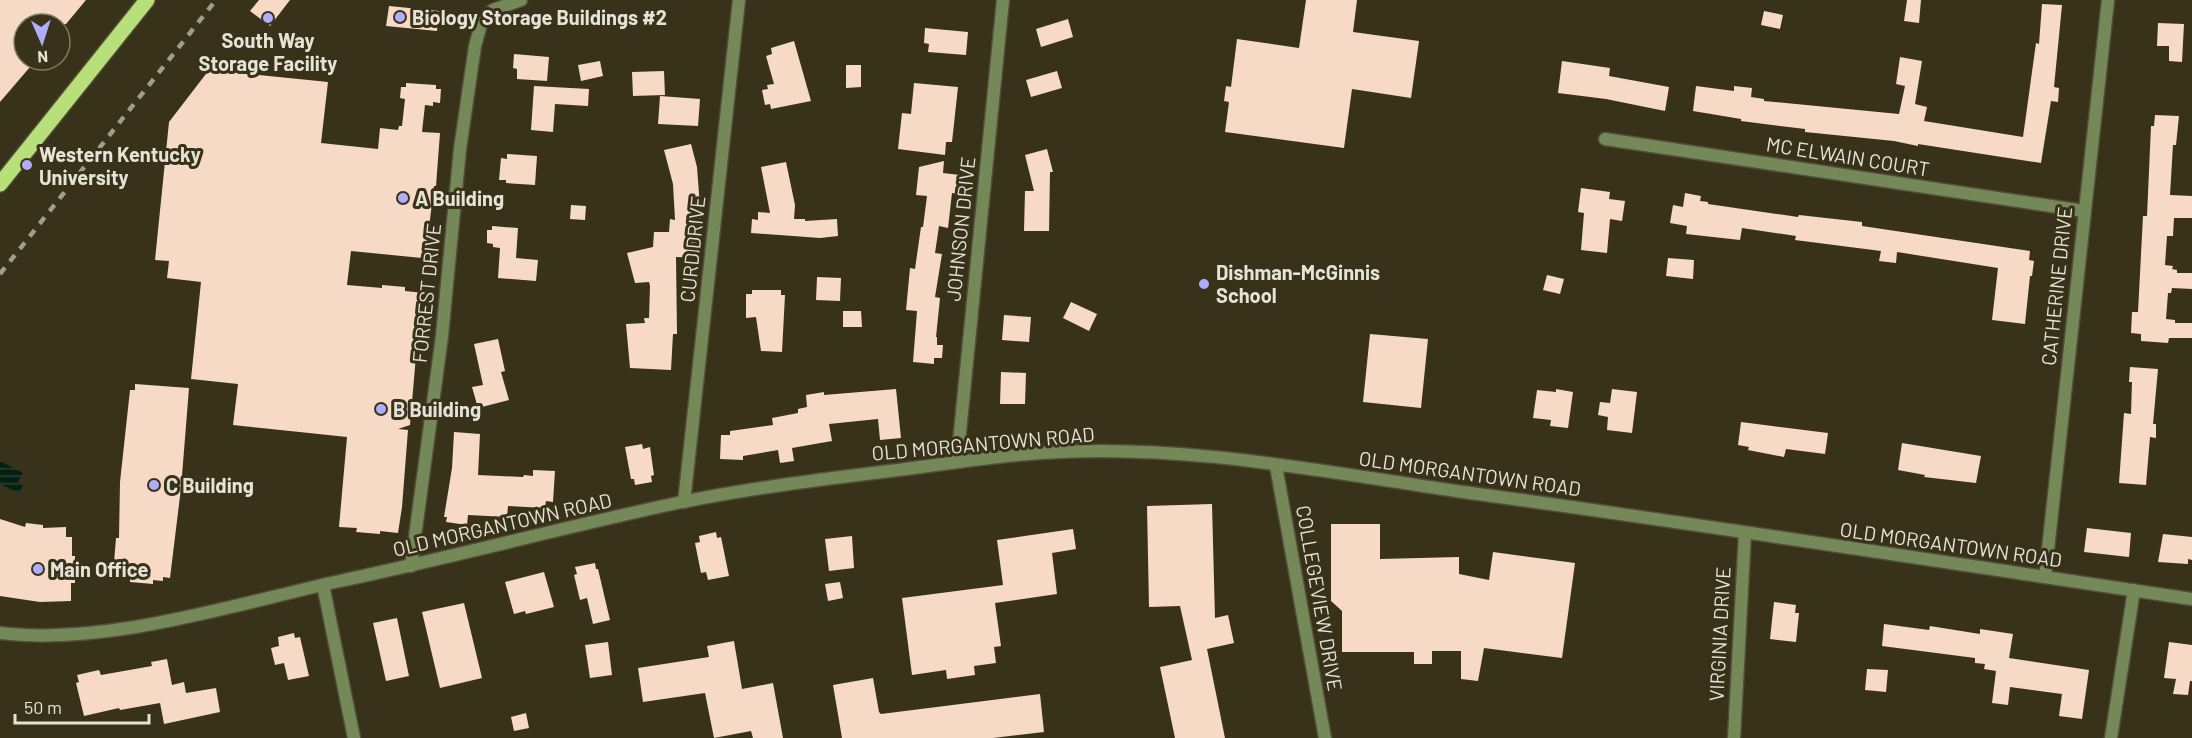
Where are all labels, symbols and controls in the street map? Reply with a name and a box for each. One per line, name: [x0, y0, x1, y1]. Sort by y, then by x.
place label: Biology Storage Buildings #2: [412, 5, 667, 29]
marker: Biology Storage Buildings #2: [393, 10, 407, 24]
marker: South Way Storage Facility: [261, 11, 275, 25]
north arrow: [12, 12, 72, 72]
place label: South Way Storage Facility: [199, 28, 337, 75]
text: N: [37, 48, 49, 67]
street label: MC ELWAIN COURT: [1765, 131, 1931, 181]
place label: Western Kentucky University: [39, 142, 201, 189]
street label: JOHNSON DRIVE: [940, 155, 980, 303]
marker: Western Kentucky University: [20, 158, 34, 172]
place label: A Building: [415, 186, 504, 210]
marker: A Building: [396, 191, 410, 205]
street label: CURD DRIVE: [674, 194, 710, 304]
street label: CATHERINE DRIVE: [2036, 205, 2076, 367]
street label: FORREST DRIVE: [407, 222, 445, 364]
place label: Dishman-McGinnis School: [1216, 260, 1380, 307]
marker: Dishman-McGinnis School: [1197, 277, 1211, 291]
place label: B Building: [393, 397, 481, 421]
marker: B Building: [374, 402, 388, 416]
street label: OLD MORGANTOWN ROAD: [871, 421, 1095, 465]
street label: OLD MORGANTOWN ROAD: [1358, 446, 1582, 500]
place label: C Building: [166, 473, 254, 497]
marker: C Building: [147, 478, 161, 492]
street label: OLD MORGANTOWN ROAD: [390, 487, 614, 561]
street label: COLLEGEVIEW DRIVE: [1292, 503, 1348, 693]
street label: OLD MORGANTOWN ROAD: [1839, 517, 2063, 571]
place label: Main Office: [50, 557, 148, 581]
marker: Main Office: [31, 562, 45, 576]
street label: VIRGINIA DRIVE: [1703, 566, 1735, 702]
scale bar: [15, 687, 148, 725]
text: 50 m: [24, 696, 62, 718]

